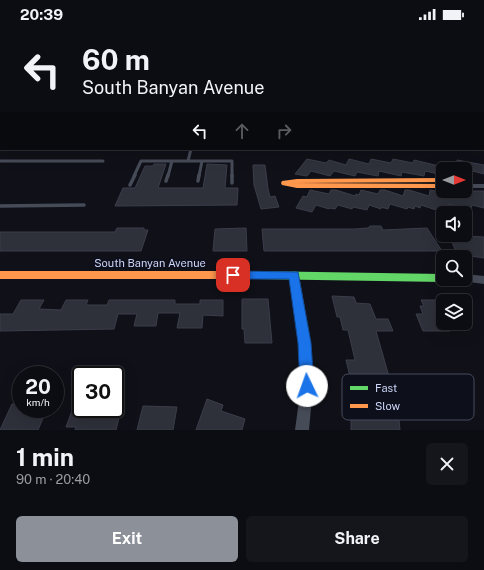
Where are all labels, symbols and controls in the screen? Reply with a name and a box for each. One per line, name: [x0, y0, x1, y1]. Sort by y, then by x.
text: 20:39: [20, 6, 63, 23]
text: 60 m: [82, 43, 150, 76]
icon: left: [16, 44, 68, 96]
text: South Banyan Avenue: [82, 77, 264, 98]
icon: left: [189, 120, 211, 142]
icon: ahead: [231, 120, 253, 142]
icon: right: [273, 120, 295, 142]
north arrow: [436, 162, 472, 198]
map controls: [436, 162, 472, 330]
button: sound: [436, 206, 472, 242]
button: search: [436, 250, 472, 286]
street label: South Banyan Avenue: [94, 257, 206, 269]
pin: [216, 258, 250, 292]
icon: arrive: [222, 264, 244, 286]
button: layers: [436, 294, 472, 330]
position arrow: [286, 365, 328, 407]
speed limit sign: 30: [72, 366, 124, 418]
legend: [342, 374, 474, 420]
text: 20: [25, 375, 51, 399]
text: Fast: [375, 382, 397, 394]
text: km/h: [26, 396, 50, 408]
text: Slow: [375, 400, 401, 412]
text: 1 min: [16, 443, 74, 471]
button: close: [426, 443, 468, 485]
text: 90 m · 20:40: [16, 472, 90, 487]
button: Exit: [16, 516, 238, 562]
button: Share: [246, 516, 468, 562]

